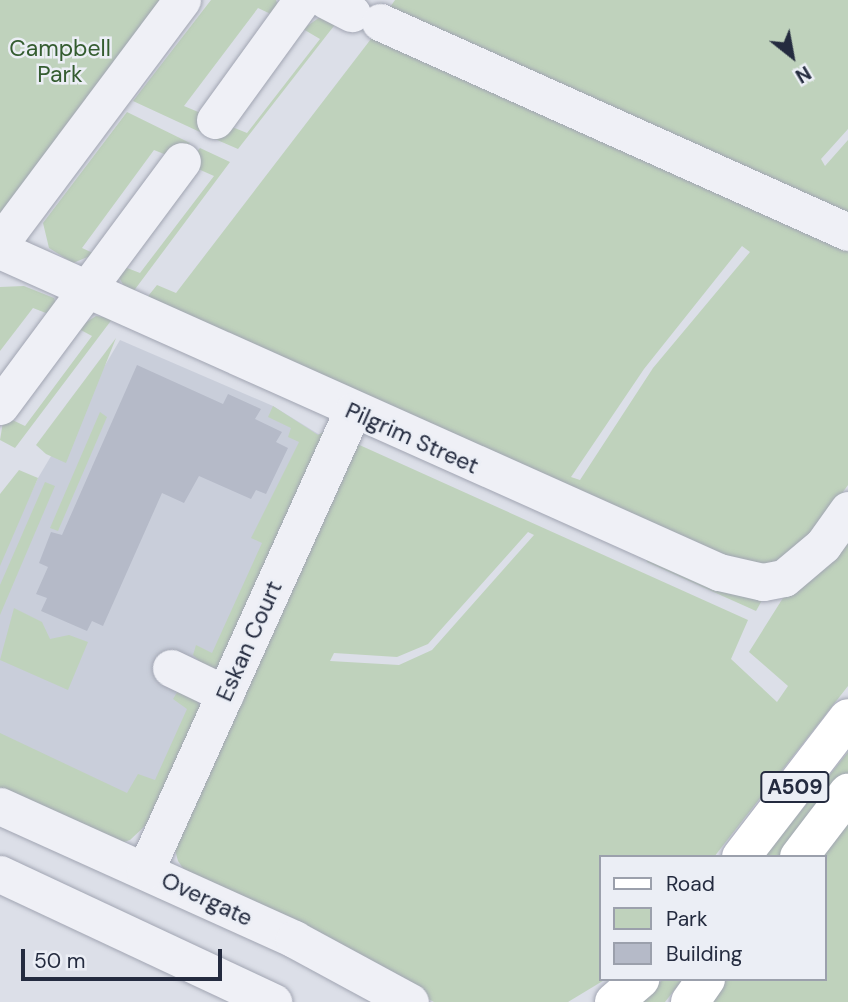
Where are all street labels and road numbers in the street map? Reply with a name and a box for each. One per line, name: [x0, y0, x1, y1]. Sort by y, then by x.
street label: Pilgrim Street: [341, 396, 483, 480]
street label: Eskan Court: [210, 577, 288, 705]
road number: A509: [760, 770, 830, 804]
street label: Overgate: [157, 866, 257, 932]

